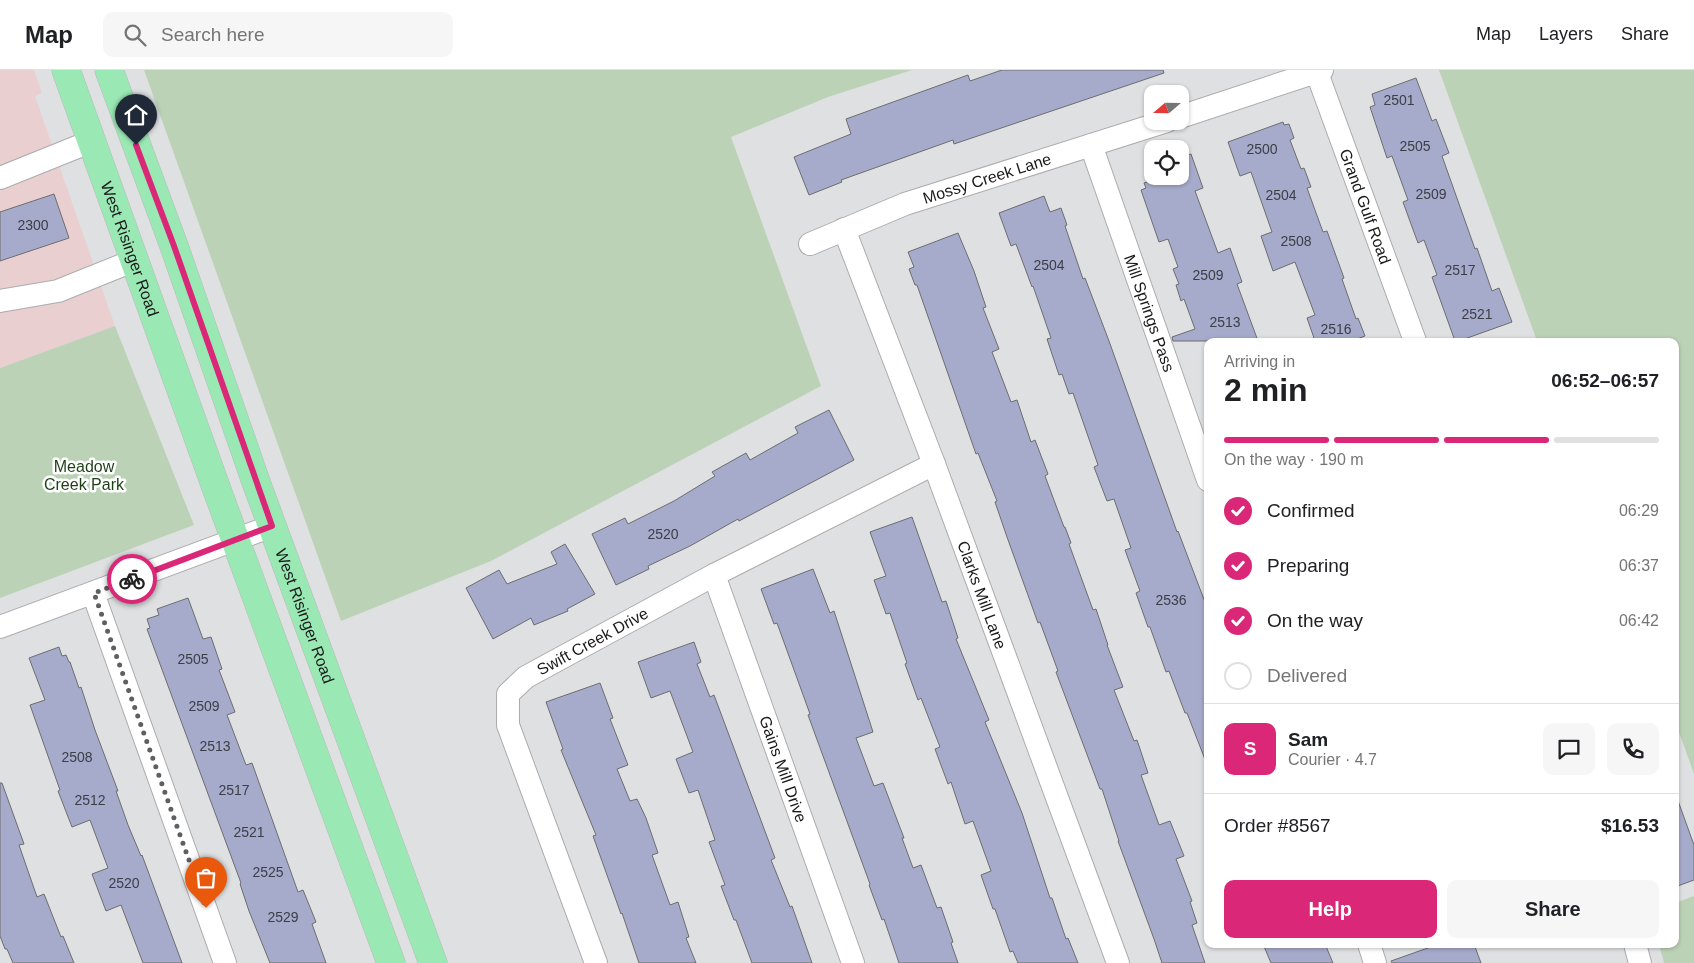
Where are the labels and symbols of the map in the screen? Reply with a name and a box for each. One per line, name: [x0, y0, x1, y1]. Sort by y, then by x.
north arrow: [1144, 85, 1189, 130]
house number: 2501: [1383, 92, 1415, 108]
pin: [115, 94, 157, 145]
house number: 2505: [1399, 138, 1431, 154]
house number: 2500: [1246, 141, 1278, 157]
street label: Grand Gulf Road: [1337, 147, 1394, 266]
street label: Mossy Creek Lane: [921, 150, 1053, 207]
street label: West Risinger Road: [98, 179, 162, 319]
house number: 2509: [1415, 186, 1447, 202]
house number: 2504: [1265, 187, 1297, 203]
house number: 2300: [17, 217, 49, 233]
house number: 2508: [1280, 233, 1312, 249]
street label: Mill Springs Pass: [1121, 252, 1177, 374]
house number: 2504: [1033, 257, 1065, 273]
house number: 2517: [1444, 262, 1476, 278]
house number: 2509: [1192, 267, 1224, 283]
house number: 2521: [1461, 306, 1493, 322]
house number: 2513: [1209, 314, 1241, 330]
house number: 2516: [1320, 321, 1352, 337]
park label: Meadow Creek Park: [44, 458, 125, 493]
house number: 2520: [647, 526, 679, 542]
street label: Clarks Mill Lane: [954, 539, 1009, 651]
street label: West Risinger Road: [272, 546, 337, 686]
courier: [107, 554, 157, 604]
house number: 2536: [1155, 592, 1187, 608]
street label: Swift Creek Drive: [534, 604, 651, 678]
house number: 2505: [177, 651, 209, 667]
house number: 2509: [188, 698, 220, 714]
street label: Gains Mill Drive: [756, 713, 810, 825]
house number: 2513: [199, 738, 231, 754]
house number: 2508: [61, 749, 93, 765]
house number: 2517: [218, 782, 250, 798]
house number: 2512: [74, 792, 106, 808]
house number: 2521: [233, 824, 265, 840]
pin: [185, 857, 227, 908]
house number: 2525: [252, 864, 284, 880]
house number: 2520: [108, 875, 140, 891]
house number: 2529: [267, 909, 299, 925]

